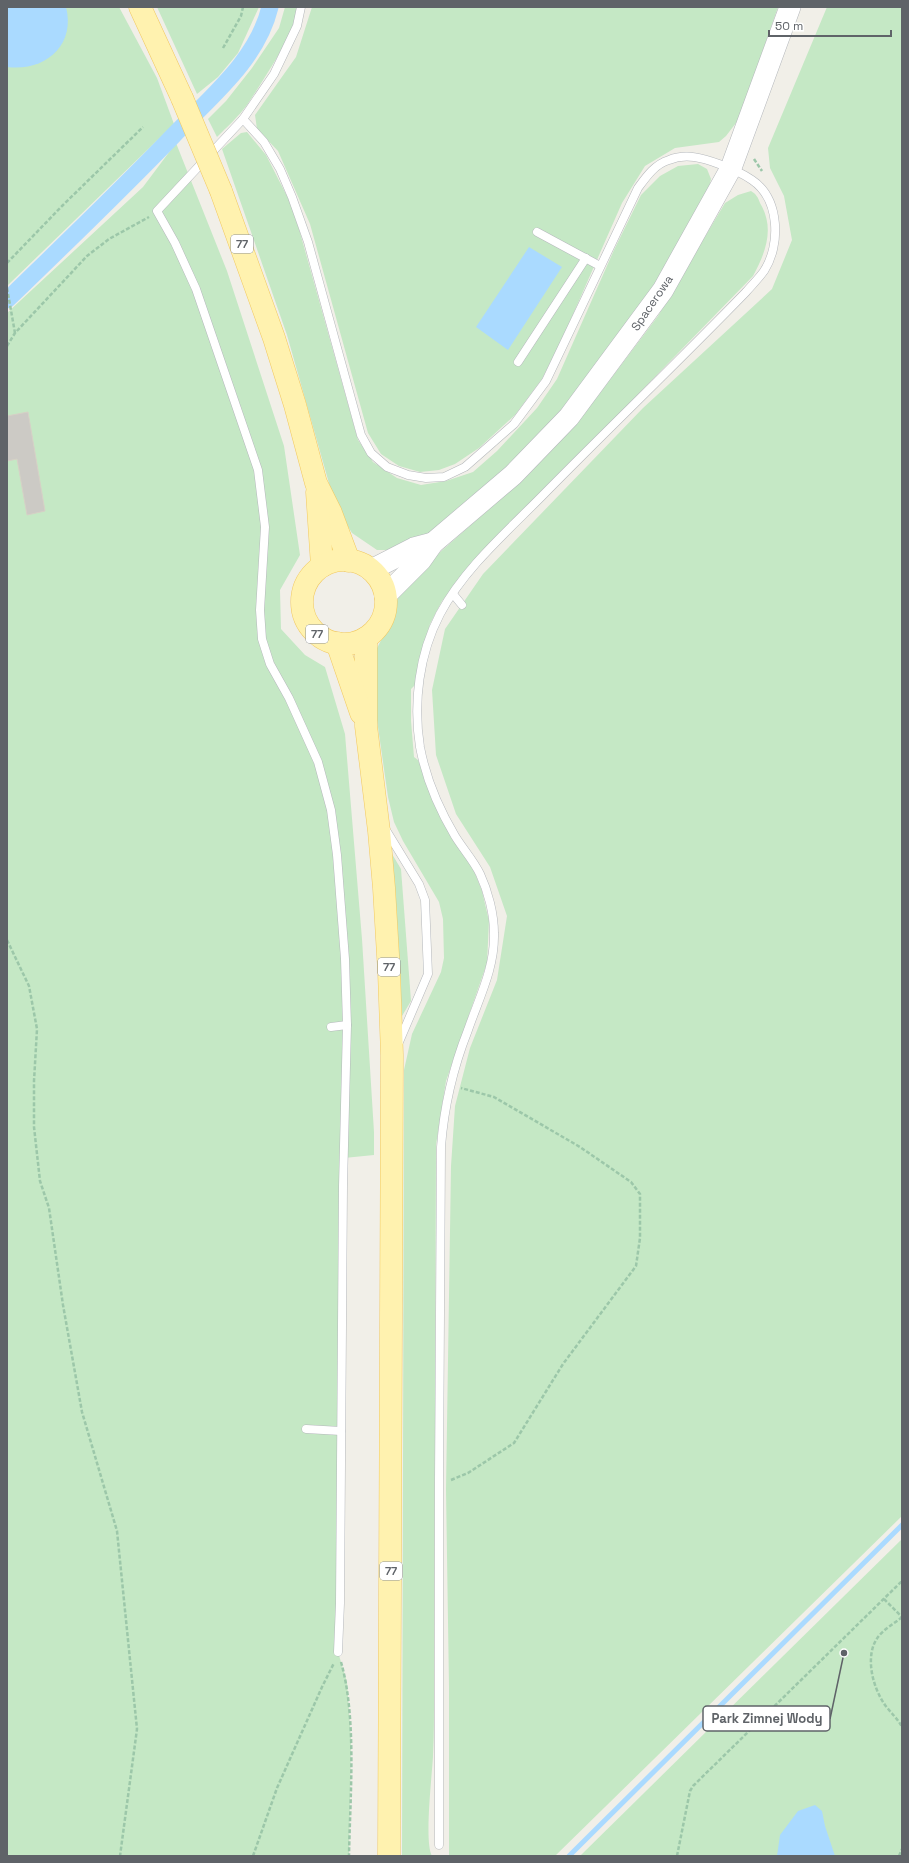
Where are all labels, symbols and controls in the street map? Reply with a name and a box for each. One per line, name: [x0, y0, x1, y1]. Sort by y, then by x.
scale bar: [769, 12, 891, 38]
text: 50 m: [775, 18, 803, 34]
road number: 77: [231, 235, 253, 253]
street label: Spacerowa: [627, 272, 677, 334]
road number: 77: [306, 625, 328, 643]
road number: 77: [378, 958, 400, 976]
road number: 77: [380, 1562, 402, 1580]
callout: Park Zimnej Wody: [703, 1706, 830, 1731]
text: Park Zimnej Wody: [711, 1710, 823, 1727]

